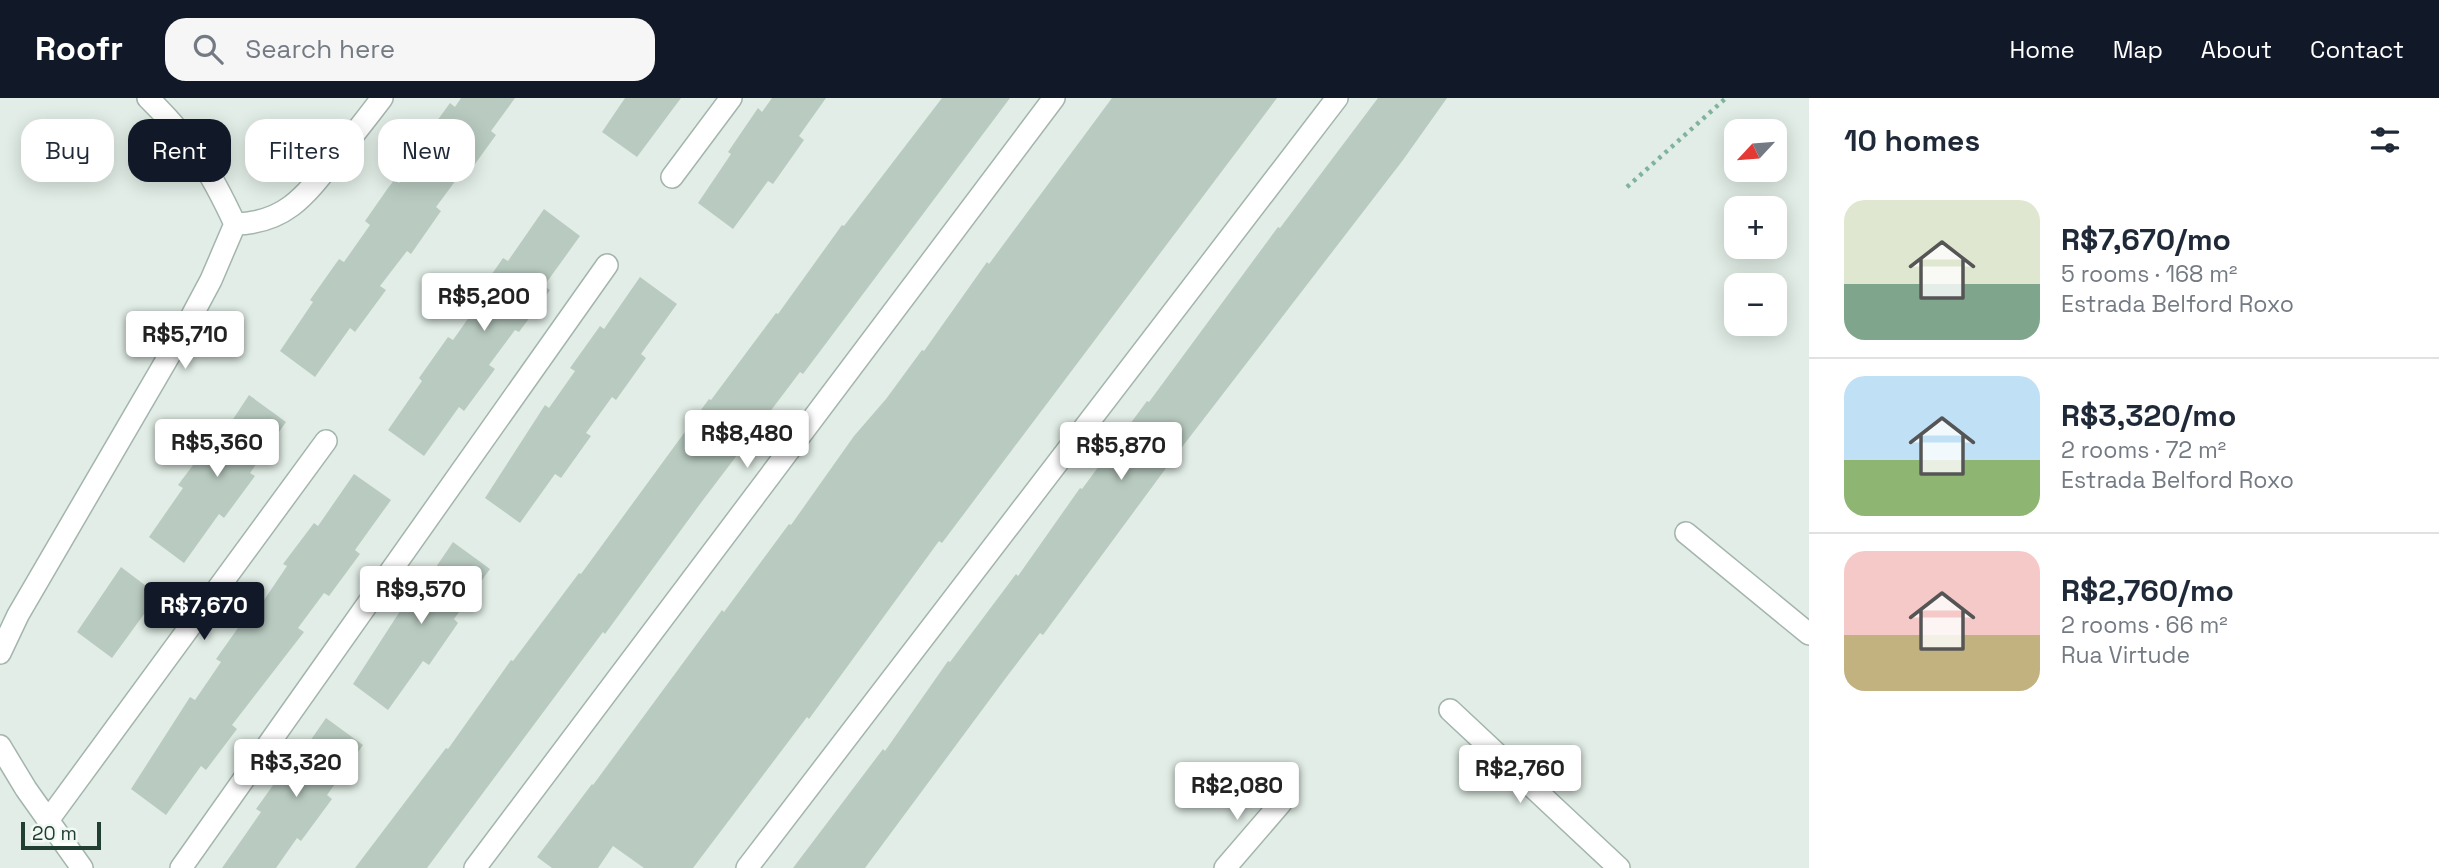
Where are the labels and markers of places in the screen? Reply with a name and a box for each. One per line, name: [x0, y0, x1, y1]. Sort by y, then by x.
pin: R$5,200: [419, 274, 549, 333]
pin: R$5,710: [120, 312, 250, 371]
pin: R$8,480: [682, 410, 812, 470]
pin: R$5,360: [152, 420, 282, 479]
pin: R$5,870: [1056, 422, 1186, 482]
pin: R$9,570: [356, 566, 486, 626]
pin: R$7,670: [139, 582, 269, 642]
pin: R$3,320: [231, 740, 361, 799]
pin: R$2,760: [1455, 746, 1585, 805]
pin: R$2,080: [1172, 762, 1302, 822]

